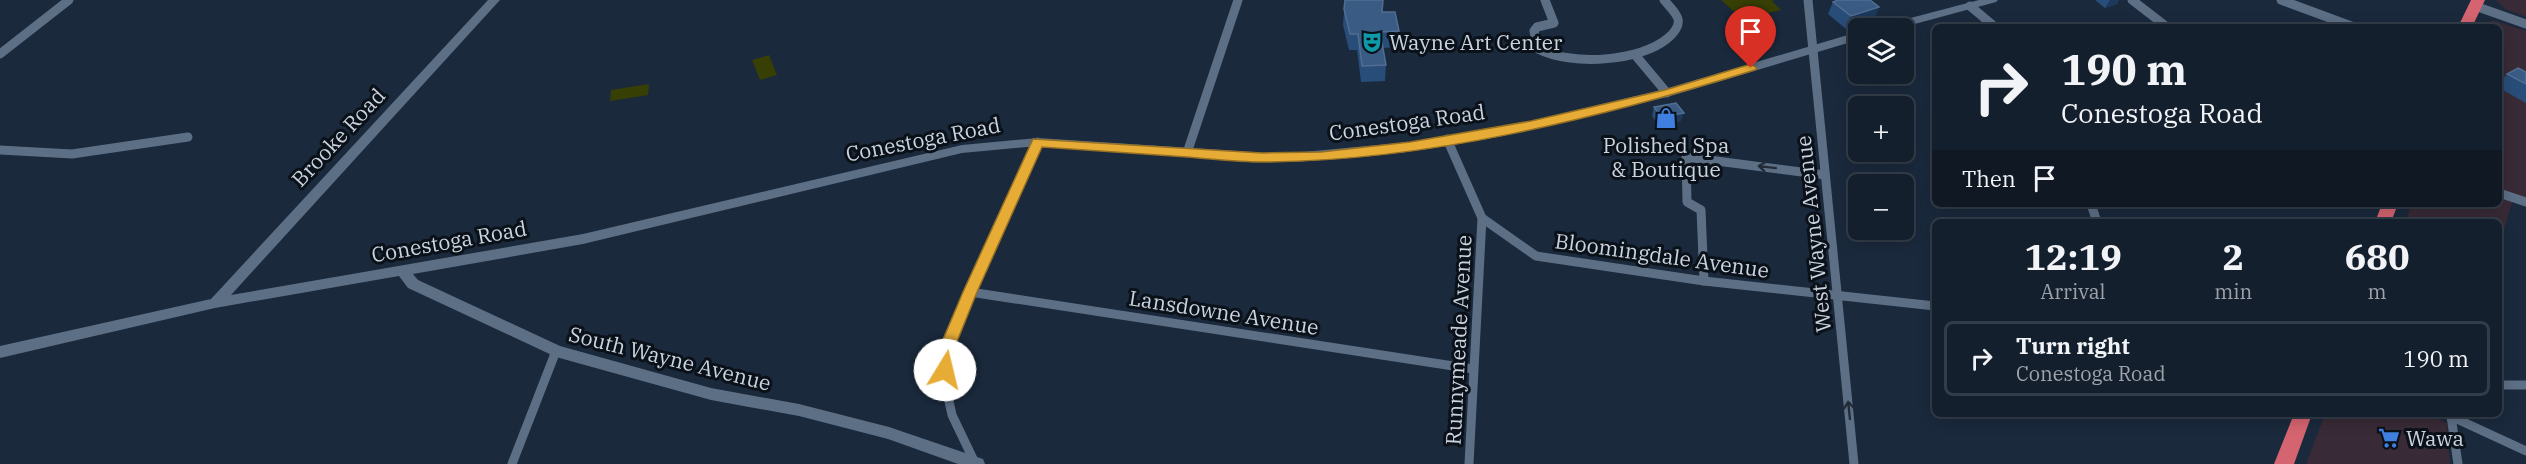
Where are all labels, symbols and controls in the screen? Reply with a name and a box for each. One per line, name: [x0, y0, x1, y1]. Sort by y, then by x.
pin: [1725, 6, 1776, 68]
icon: arrive: [1734, 15, 1767, 48]
map controls: [1848, 18, 1914, 240]
button: layers: [1848, 18, 1914, 84]
place label: Wayne Art Center: [1389, 28, 1563, 56]
theatre icon: Wayne Art Center: [1360, 30, 1384, 54]
text: 190 m: [2061, 42, 2187, 97]
icon: right: [1962, 48, 2040, 126]
street label: Brooke Road: [285, 81, 391, 192]
text: Conestoga Road: [2061, 95, 2263, 130]
button: +: [1848, 96, 1914, 162]
street label: Conestoga Road: [1327, 97, 1487, 147]
shop icon: Polished Spa & Boutique: [1654, 106, 1678, 130]
street label: Conestoga Road: [843, 110, 1003, 168]
place label: Polished Spa & Boutique: [1603, 131, 1729, 183]
street label: West Wayne Avenue: [1789, 134, 1837, 334]
one-way arrow: [1758, 162, 1778, 173]
icon: arrive: [2028, 162, 2061, 195]
text: Then: [1962, 164, 2016, 193]
button: −: [1848, 174, 1914, 240]
street label: Conestoga Road: [369, 214, 529, 268]
street label: Bloomingdale Avenue: [1553, 226, 1771, 284]
text: 12:19: [2024, 233, 2122, 280]
text: 2: [2222, 233, 2244, 280]
text: 680: [2345, 233, 2410, 280]
street label: Runnymeade Avenue: [1439, 234, 1477, 446]
text: Arrival: [2041, 278, 2106, 305]
text: min: [2214, 278, 2252, 305]
text: m: [2368, 278, 2387, 305]
street label: Lansdowne Avenue: [1127, 283, 1321, 341]
street label: South Wayne Avenue: [566, 319, 774, 397]
text: Turn right: [2016, 331, 2130, 360]
position arrow: [913, 338, 977, 402]
icon: right: [1965, 342, 1998, 375]
text: 190 m: [2403, 344, 2469, 373]
text: Conestoga Road: [2016, 360, 2166, 387]
one-way arrow: [1843, 401, 1854, 420]
place label: Wawa: [2406, 424, 2464, 452]
supermarket icon: Wawa: [2377, 426, 2401, 450]

